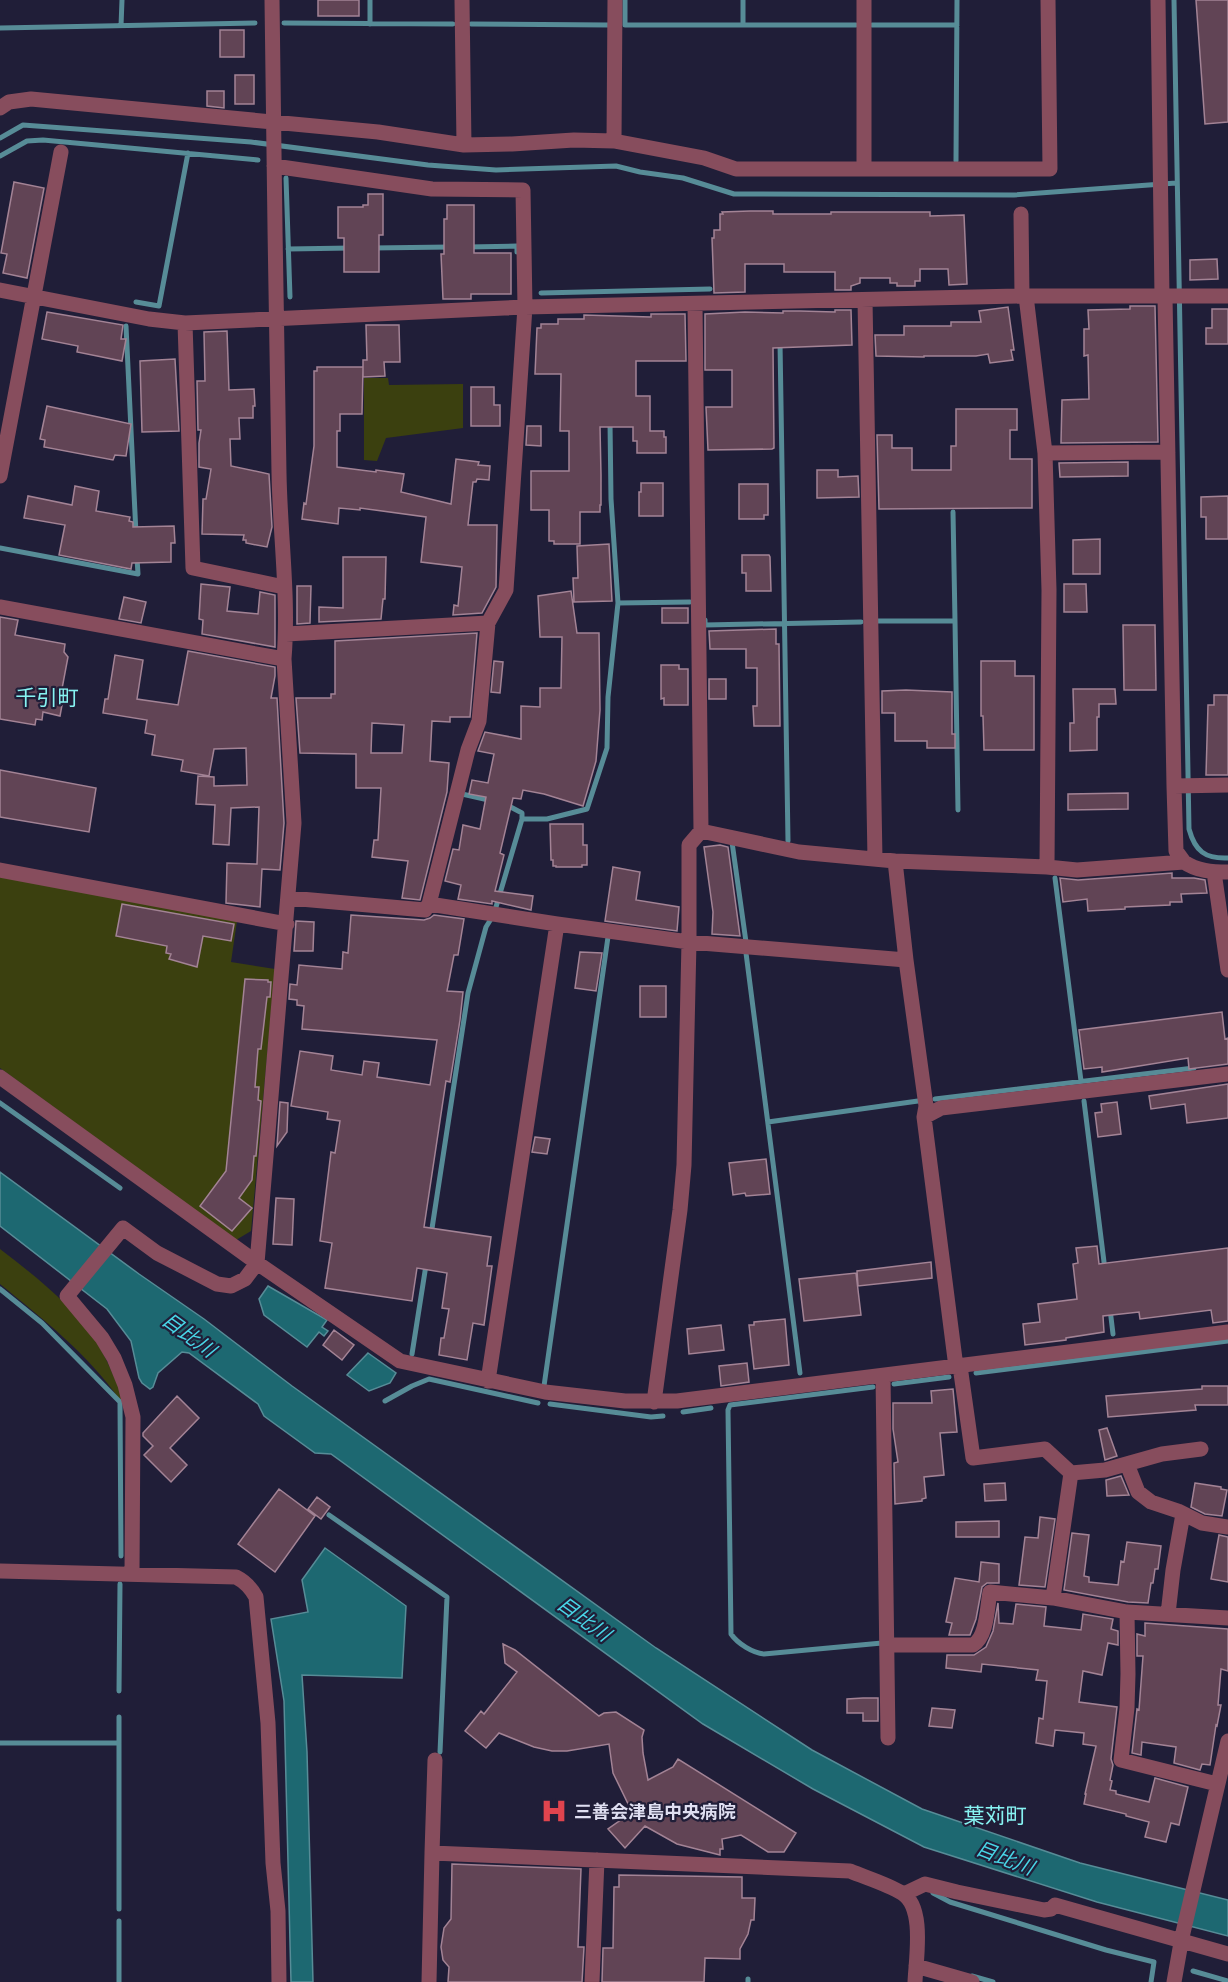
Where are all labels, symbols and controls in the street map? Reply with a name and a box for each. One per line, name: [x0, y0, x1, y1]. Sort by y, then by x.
district label: 千引町: [16, 686, 79, 710]
water label: 目比川: [158, 1308, 222, 1364]
water label: 目比川: [553, 1592, 617, 1648]
hospital icon: 三善会津島中央病院: [539, 1796, 569, 1826]
place label: 三善会津島中央病院: [574, 1801, 736, 1822]
district label: 葉苅町: [964, 1804, 1027, 1828]
water label: 目比川: [973, 1836, 1039, 1881]

